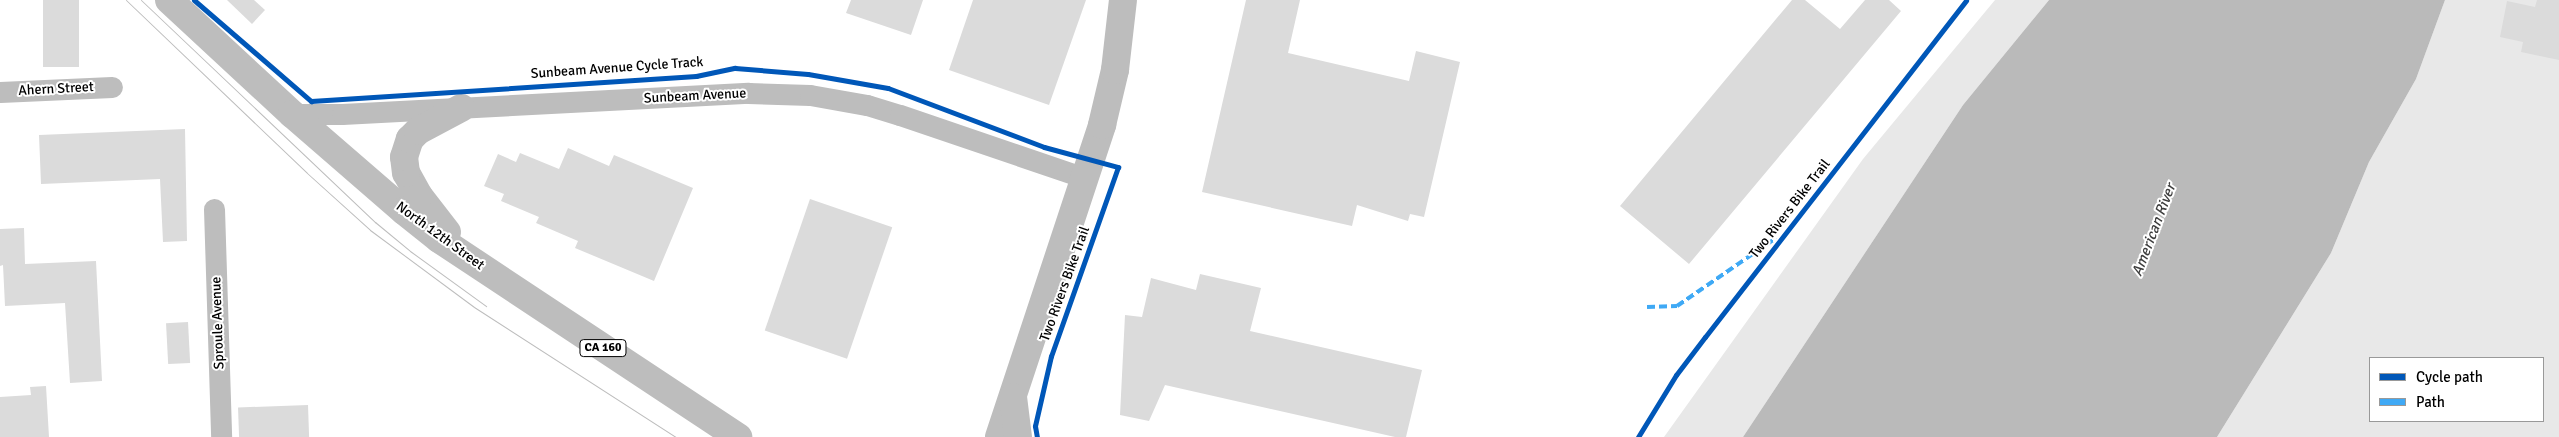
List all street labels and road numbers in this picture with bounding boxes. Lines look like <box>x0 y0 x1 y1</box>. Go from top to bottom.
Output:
street label: Sunbeam Avenue Cycle Track <box>530 54 704 82</box>
street label: Ahern Street <box>18 79 94 99</box>
street label: Sunbeam Avenue <box>643 85 747 107</box>
street label: Two Rivers Bike Trail <box>1746 156 1834 262</box>
street label: North 12th Street <box>393 198 487 274</box>
street label: Two Rivers Bike Trail <box>1036 224 1094 344</box>
street label: Sproule Avenue <box>208 276 228 370</box>
road number: CA 160 <box>579 338 627 358</box>

